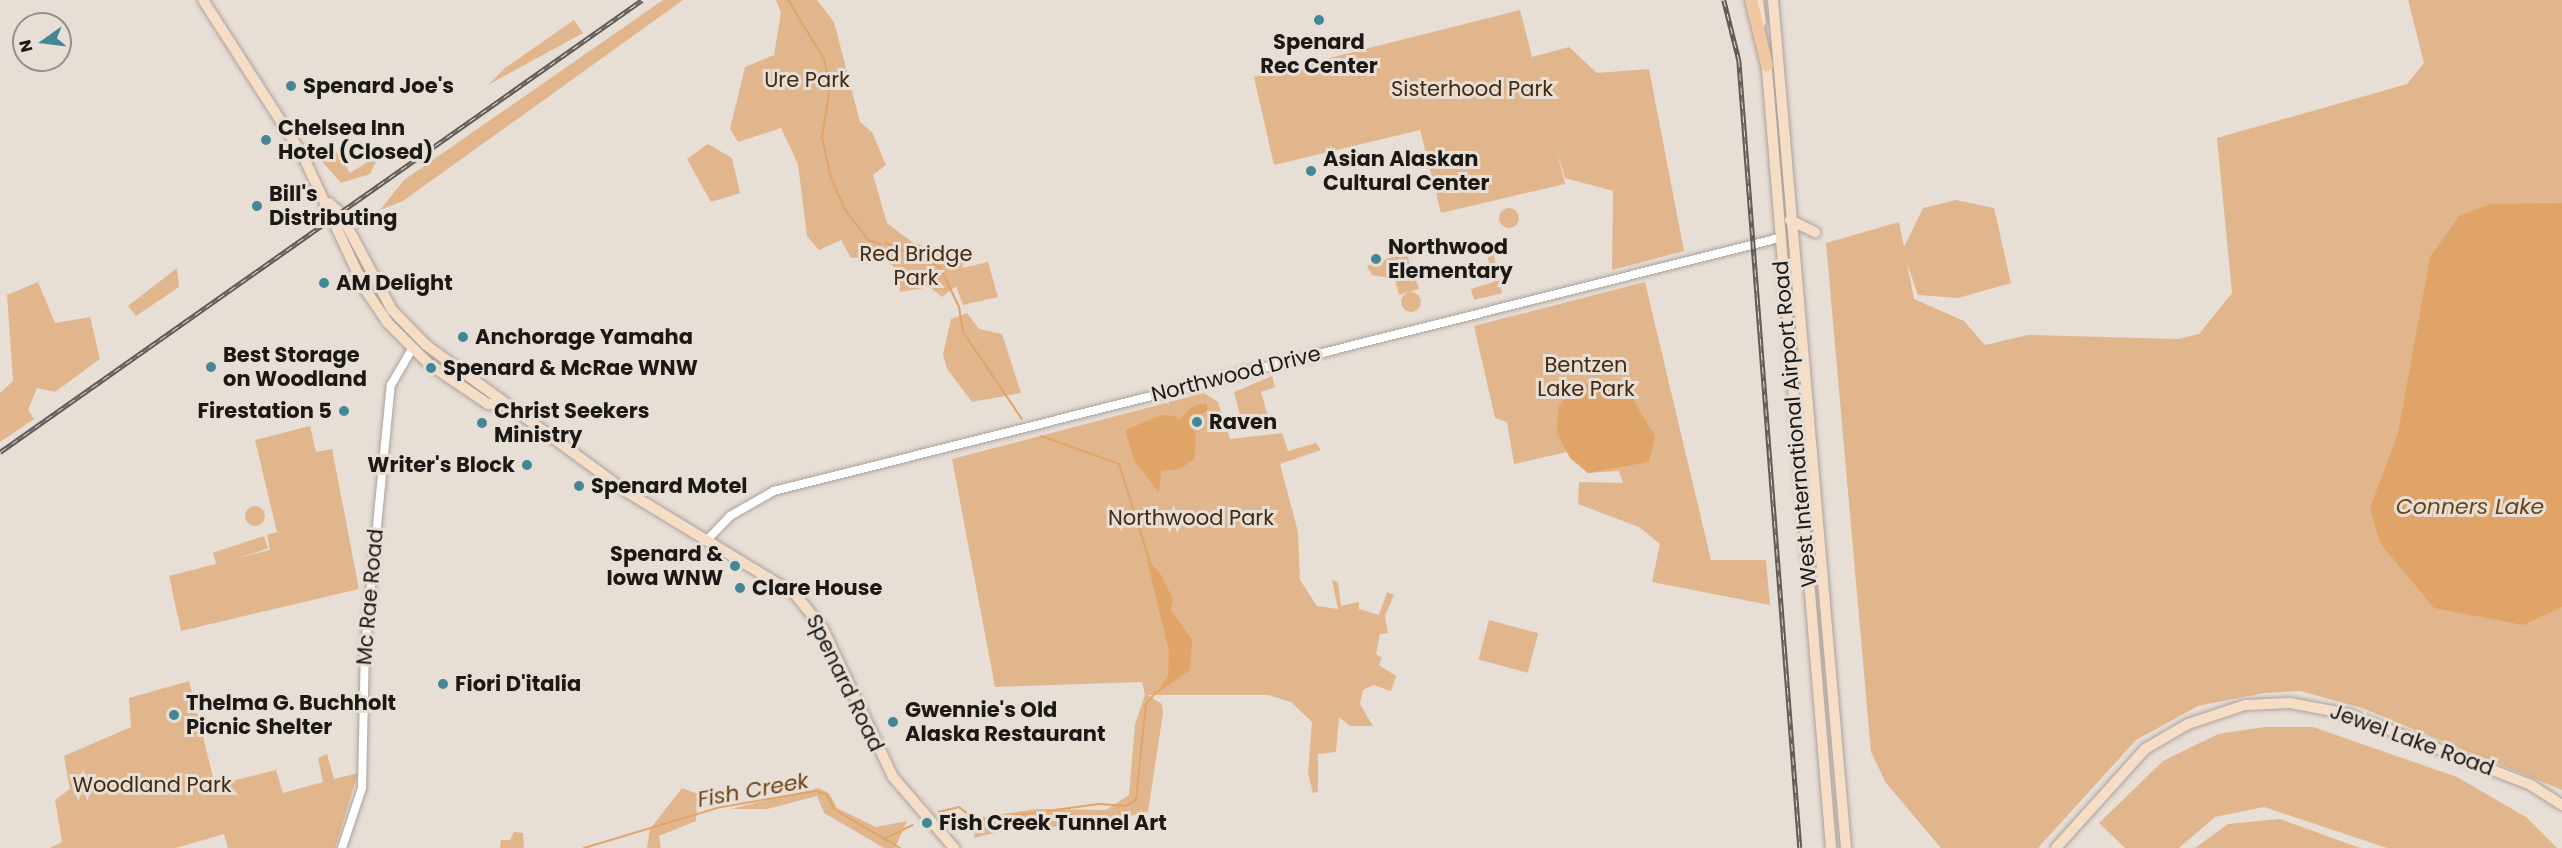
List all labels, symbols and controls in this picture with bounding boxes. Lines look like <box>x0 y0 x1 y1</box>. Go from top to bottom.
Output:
north arrow <box>12 12 72 72</box>
marker: Spenard Rec Center <box>1312 13 1326 27</box>
place label: Spenard Rec Center <box>1260 29 1378 79</box>
text: N <box>13 37 39 55</box>
park label: Ure Park <box>764 67 850 93</box>
place label: Spenard Joe's <box>303 73 454 99</box>
park label: Sisterhood Park <box>1391 76 1553 102</box>
marker: Spenard Joe's <box>284 79 298 93</box>
place label: Chelsea Inn Hotel (Closed) <box>278 115 433 165</box>
marker: Chelsea Inn Hotel (Closed) <box>259 133 273 147</box>
place label: Asian Alaskan Cultural Center <box>1323 146 1489 196</box>
marker: Asian Alaskan Cultural Center <box>1304 164 1318 178</box>
place label: Bill's Distributing <box>269 181 397 231</box>
marker: Bill's Distributing <box>250 199 264 213</box>
place label: Northwood Elementary <box>1388 234 1513 284</box>
park label: Red Bridge Park <box>860 241 972 291</box>
marker: Northwood Elementary <box>1369 252 1383 266</box>
street label: West International Airport Road <box>1768 260 1822 588</box>
place label: AM Delight <box>336 270 453 296</box>
marker: AM Delight <box>317 276 331 290</box>
place label: Anchorage Yamaha <box>475 324 693 350</box>
marker: Anchorage Yamaha <box>456 330 470 344</box>
street label: Northwood Drive <box>1149 341 1323 407</box>
place label: Best Storage on Woodland <box>223 342 367 392</box>
park label: Bentzen Lake Park <box>1537 352 1635 402</box>
place label: Spenard & McRae WNW <box>443 355 698 381</box>
marker: Best Storage on Woodland <box>204 360 218 374</box>
marker: Spenard & McRae WNW <box>424 361 438 375</box>
place label: Firestation 5 <box>198 398 332 424</box>
place label: Christ Seekers Ministry <box>494 398 649 448</box>
marker: Firestation 5 <box>337 404 351 418</box>
place label: Raven <box>1209 409 1277 435</box>
marker: Raven <box>1190 415 1204 429</box>
marker: Christ Seekers Ministry <box>475 416 489 430</box>
place label: Writer's Block <box>367 452 515 478</box>
marker: Writer's Block <box>520 458 534 472</box>
place label: Spenard Motel <box>591 473 748 499</box>
marker: Spenard Motel <box>572 479 586 493</box>
water label: Conners Lake <box>2396 494 2544 520</box>
park label: Northwood Park <box>1108 505 1274 531</box>
street label: Mc Rae Road <box>351 528 389 666</box>
place label: Spenard & Iowa WNW <box>607 541 723 591</box>
marker: Spenard & Iowa WNW <box>728 559 742 573</box>
place label: Clare House <box>752 575 882 601</box>
marker: Clare House <box>733 581 747 595</box>
street label: Spenard Road <box>801 610 889 756</box>
place label: Fiori D'italia <box>455 671 581 697</box>
marker: Fiori D'italia <box>436 677 450 691</box>
place label: Thelma G. Buchholt Picnic Shelter <box>186 690 396 740</box>
place label: Gwennie's Old Alaska Restaurant <box>905 697 1106 747</box>
street label: Jewel Lake Road <box>2327 699 2497 781</box>
marker: Thelma G. Buchholt Picnic Shelter <box>167 708 181 722</box>
marker: Gwennie's Old Alaska Restaurant <box>886 715 900 729</box>
water label: Fish Creek <box>695 767 811 813</box>
park label: Woodland Park <box>72 772 232 798</box>
place label: Fish Creek Tunnel Art <box>939 810 1167 836</box>
marker: Fish Creek Tunnel Art <box>920 816 934 830</box>

